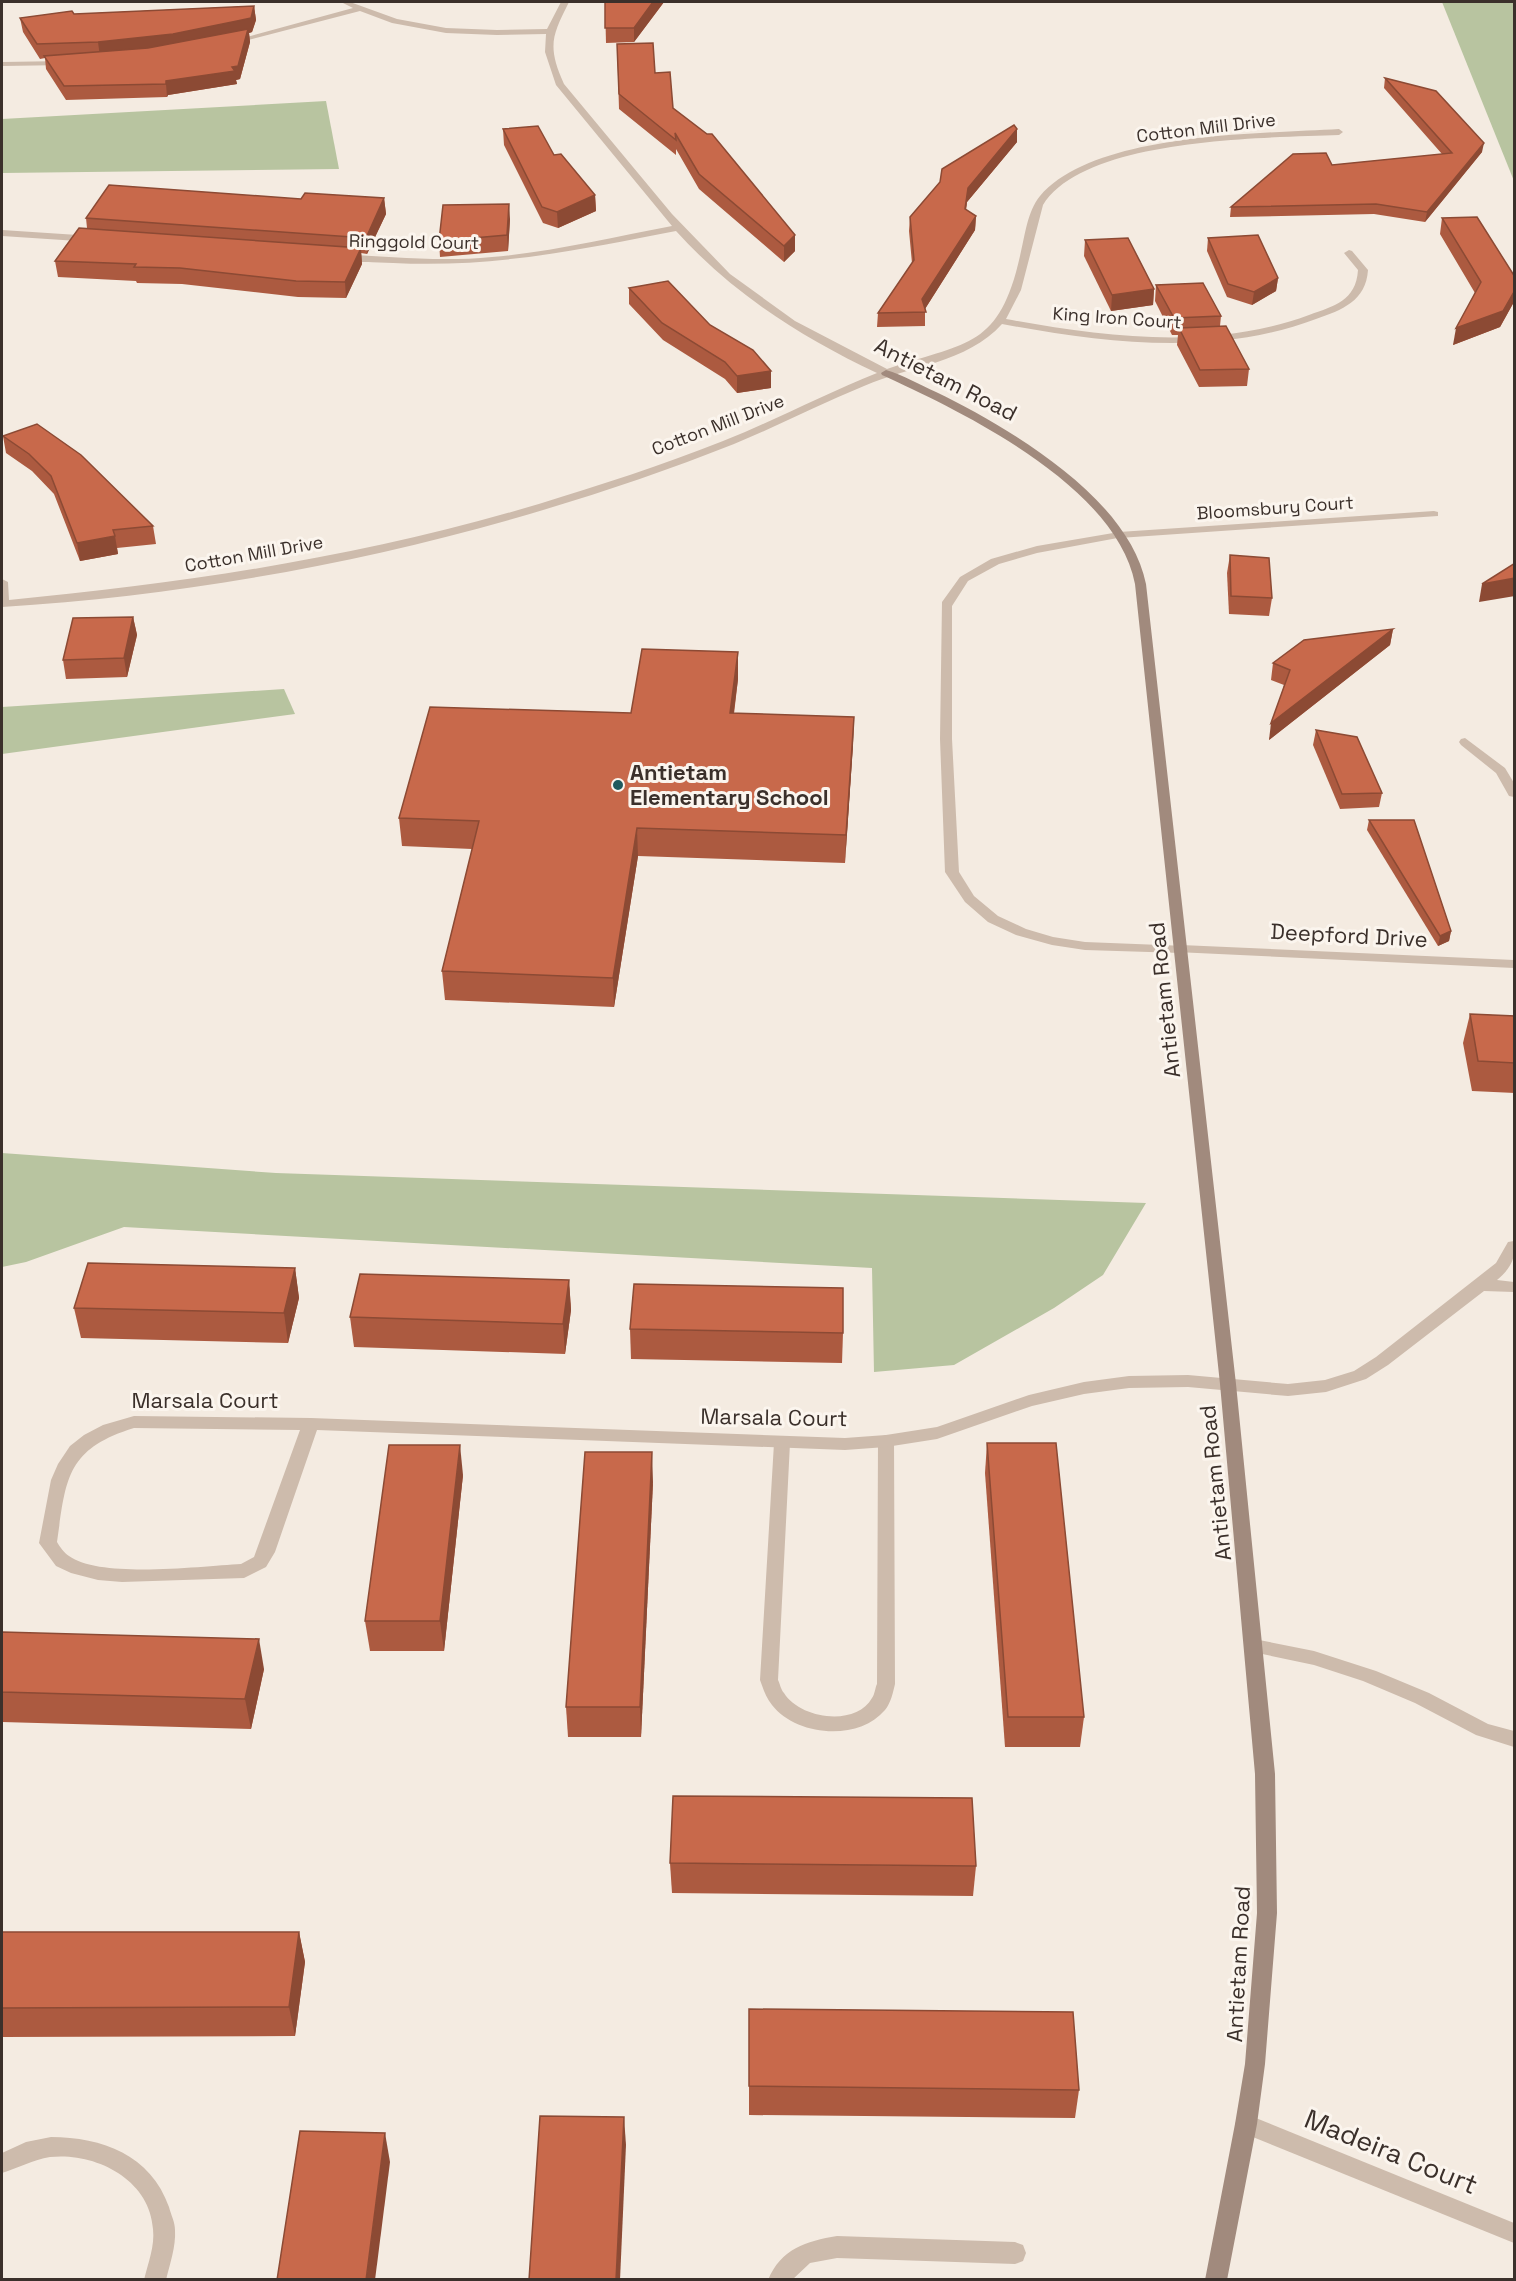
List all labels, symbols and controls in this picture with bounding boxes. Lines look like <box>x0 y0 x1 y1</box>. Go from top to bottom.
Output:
street label: Cotton Mill Drive <box>1135 108 1277 147</box>
street label: Ringgold Court <box>349 229 479 254</box>
street label: King Iron Court <box>1052 302 1182 333</box>
street label: Antietam Road <box>870 331 1022 427</box>
street label: Cotton Mill Drive <box>648 389 787 460</box>
street label: Bloomsbury Court <box>1196 491 1354 524</box>
street label: Cotton Mill Drive <box>183 530 325 577</box>
place label: Antietam Elementary School <box>630 758 829 811</box>
marker: Antietam Elementary School <box>611 778 625 792</box>
street label: Deepford Drive <box>1270 917 1428 953</box>
street label: Antietam Road <box>1142 921 1186 1079</box>
street label: Marsala Court <box>131 1386 279 1414</box>
street label: Marsala Court <box>700 1402 848 1432</box>
street label: Antietam Road <box>1193 1404 1237 1562</box>
street label: Antietam Road <box>1220 1885 1256 2043</box>
street label: Madeira Court <box>1299 2101 1483 2202</box>

